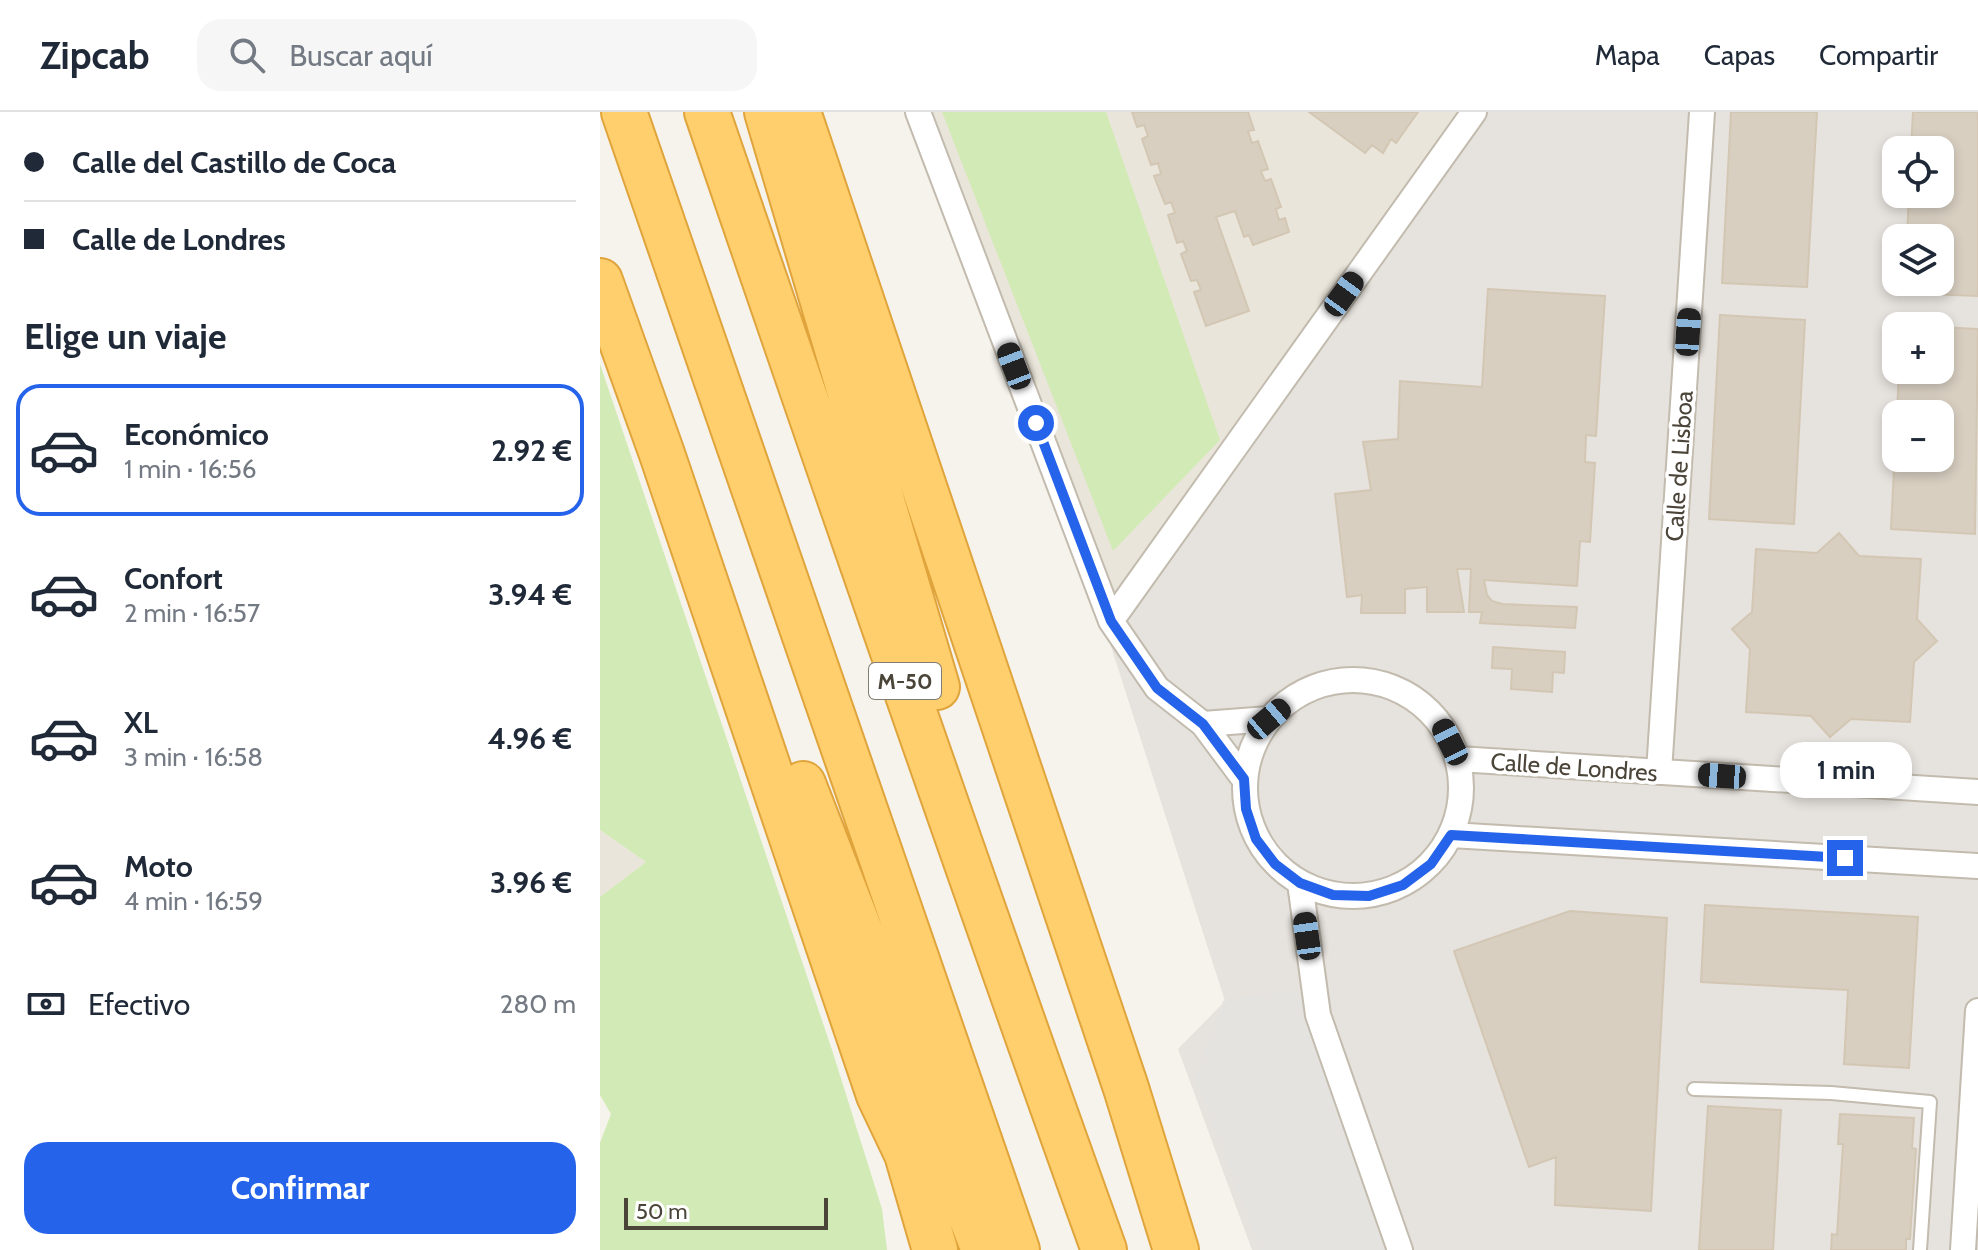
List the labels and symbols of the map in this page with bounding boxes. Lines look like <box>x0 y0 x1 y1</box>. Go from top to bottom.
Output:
car <box>1320 268 1368 320</box>
car <box>1674 307 1702 357</box>
car <box>994 339 1034 393</box>
street label: Calle de Lisboa <box>1659 389 1699 542</box>
route start <box>1018 405 1054 441</box>
road number: M-50 <box>869 663 941 699</box>
car <box>1243 694 1295 744</box>
car <box>1429 715 1471 769</box>
callout: 1 min <box>1779 742 1911 798</box>
street label: Calle de Londres <box>1489 747 1659 787</box>
car <box>1697 762 1747 790</box>
route end <box>1827 840 1863 876</box>
car <box>1292 911 1322 961</box>
scale bar <box>624 1194 828 1230</box>

